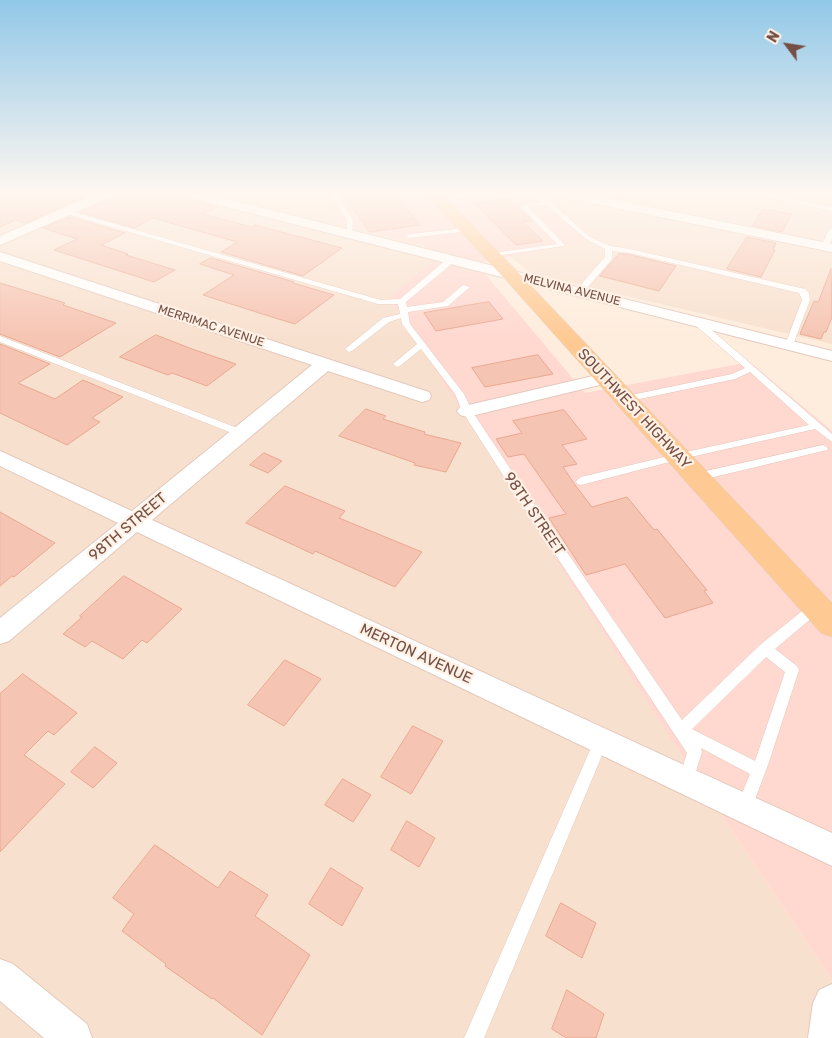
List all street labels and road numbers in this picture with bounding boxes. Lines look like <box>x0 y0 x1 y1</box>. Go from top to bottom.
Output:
street label: MELVINA AVENUE <box>522 271 622 309</box>
street label: MERRIMAC AVENUE <box>156 302 266 350</box>
street label: SOUTHWEST HIGHWAY <box>574 345 694 473</box>
street label: 98TH STREET <box>500 469 568 559</box>
street label: 98TH STREET <box>85 489 171 565</box>
street label: MERTON AVENUE <box>357 620 475 688</box>

